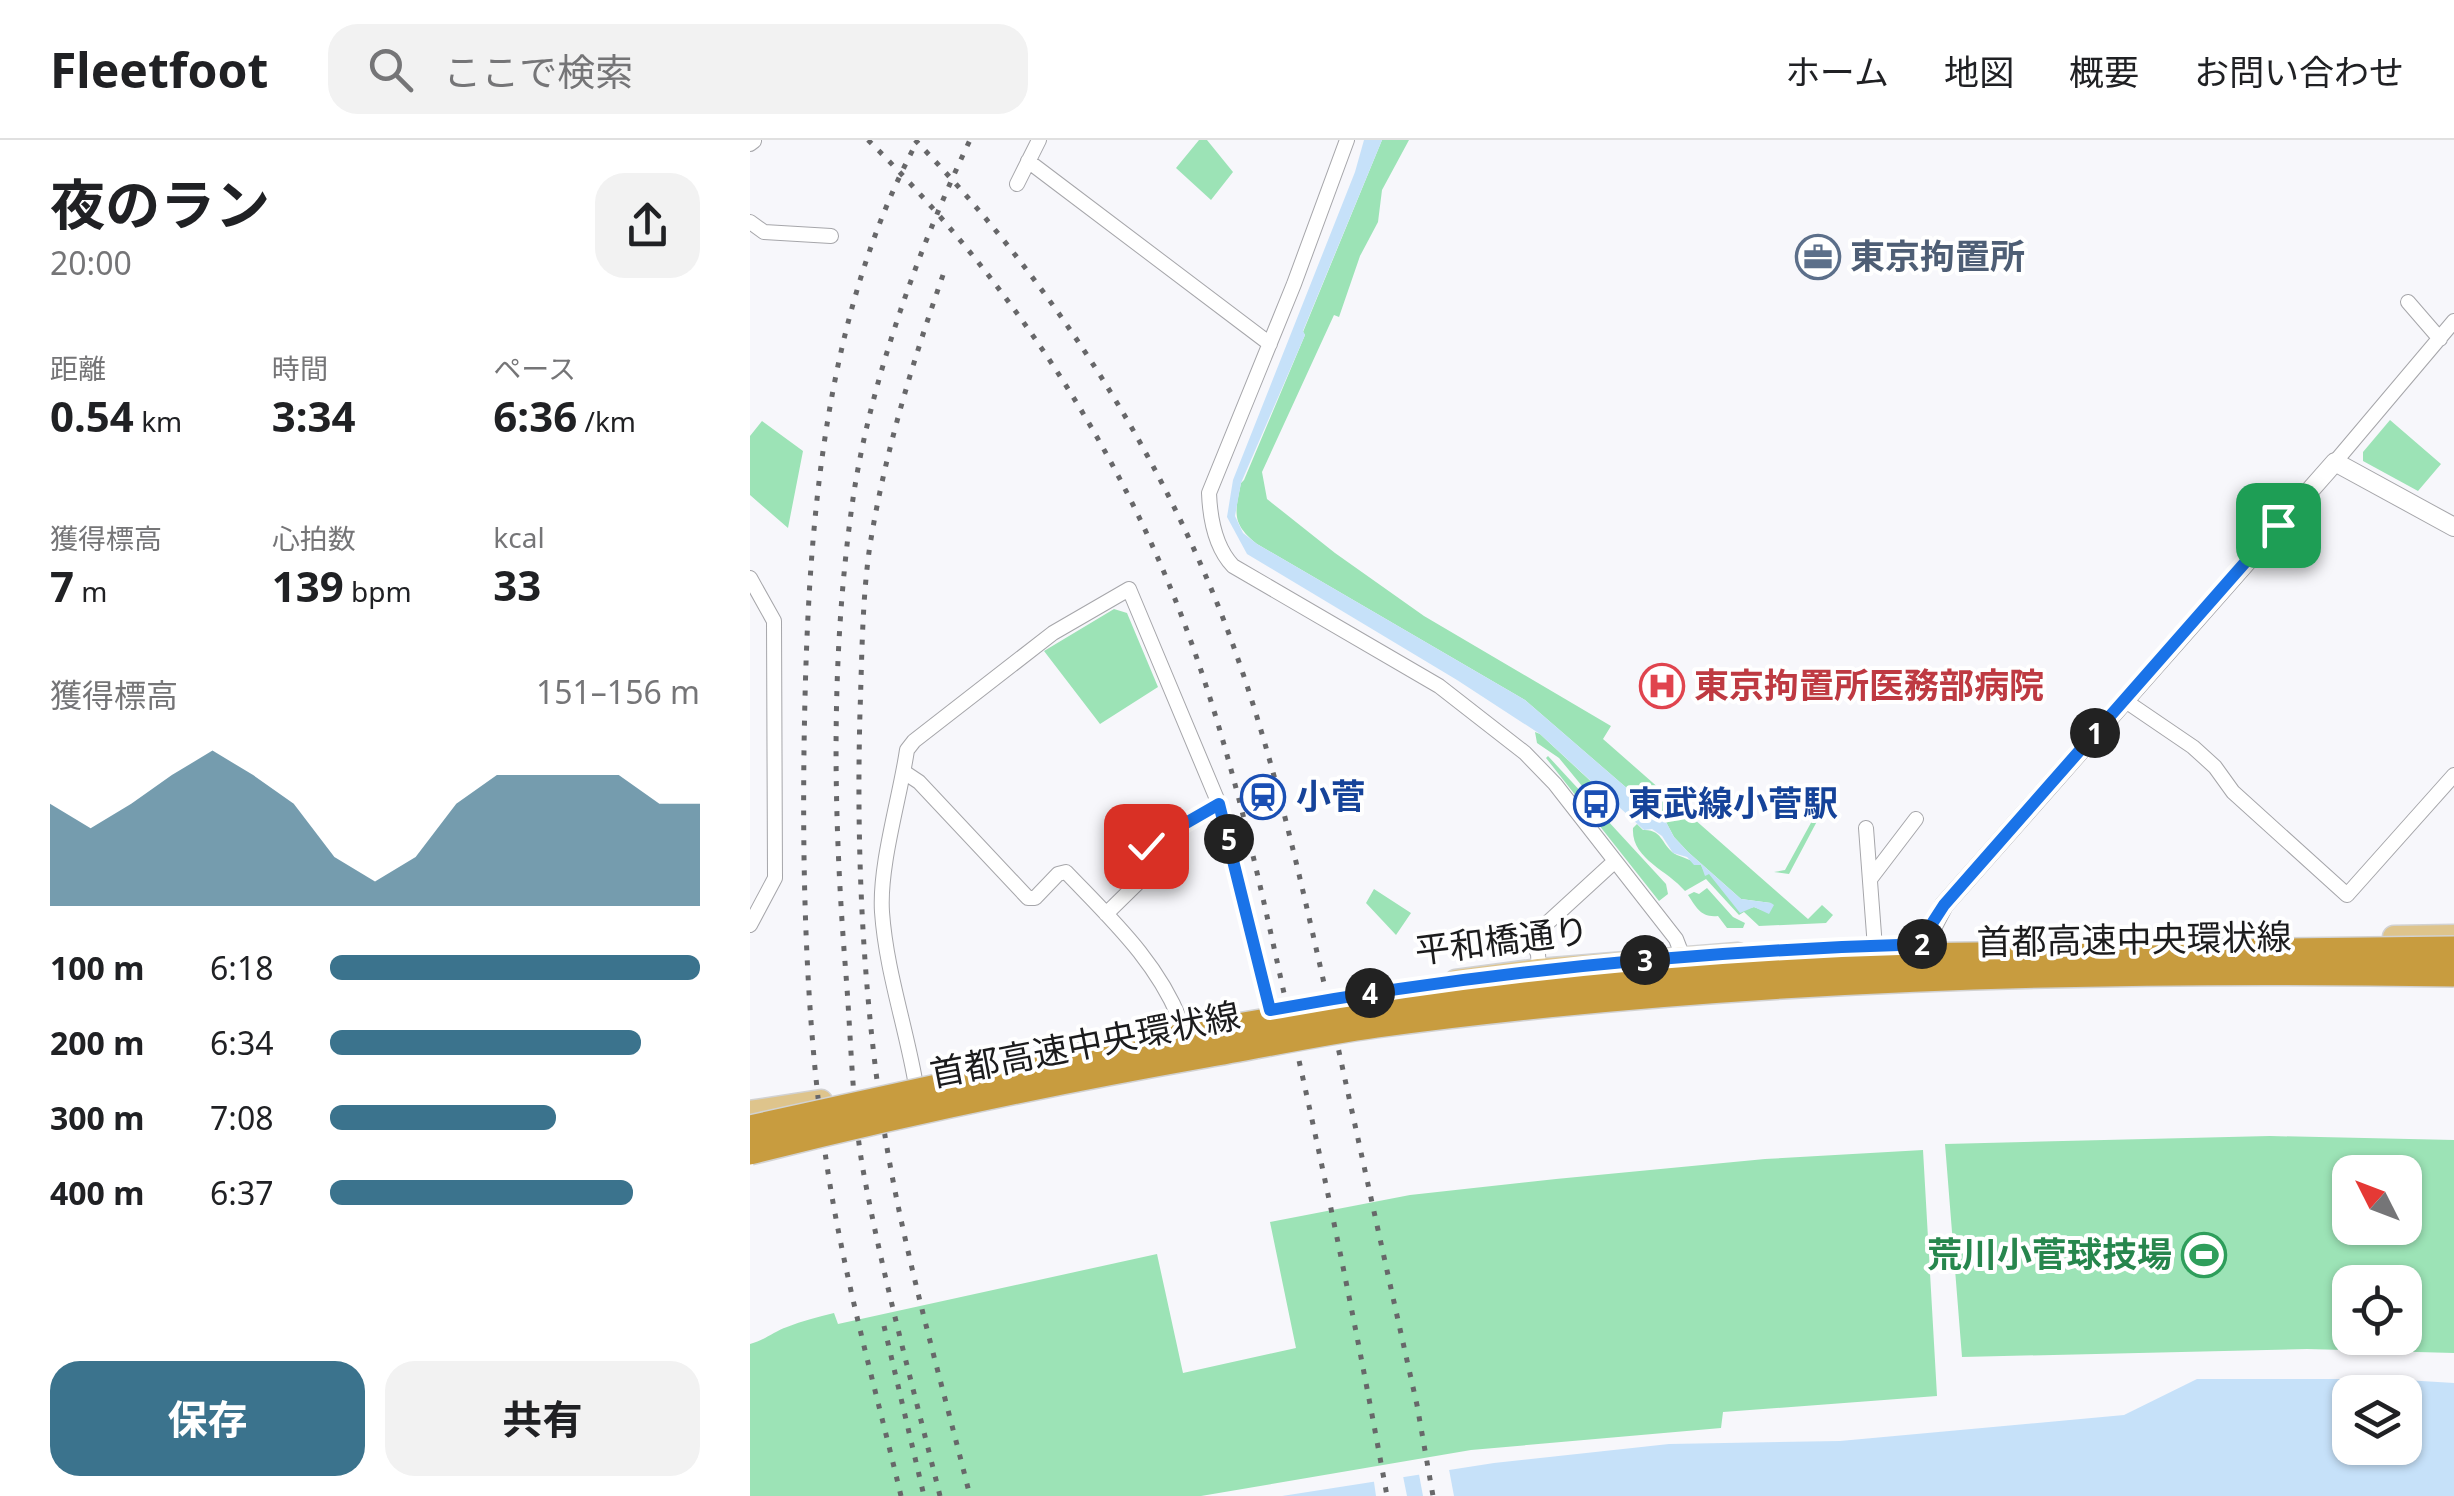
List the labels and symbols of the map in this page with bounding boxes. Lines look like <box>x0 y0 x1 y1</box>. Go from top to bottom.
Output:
place label: 東京拘置所 <box>1850 232 2025 279</box>
office icon: 東京拘置所 <box>1795 234 1841 280</box>
pin <box>2236 483 2321 568</box>
place label: 東京拘置所医務部病院 <box>1694 661 2044 708</box>
hospital icon: 東京拘置所医務部病院 <box>1639 663 1685 709</box>
pin: 1 <box>2070 708 2120 758</box>
place label: 小菅 <box>1296 772 1366 819</box>
station icon: 小菅 <box>1240 774 1286 820</box>
place label: 東武線小菅駅 <box>1628 779 1838 826</box>
bus stop icon: 東武線小菅駅 <box>1573 781 1619 827</box>
pin <box>1104 804 1189 889</box>
pin: 5 <box>1204 814 1254 864</box>
street label: 平和橋通り <box>1412 906 1592 974</box>
street label: 首都高速中央環状線 <box>1976 912 2292 965</box>
pin: 2 <box>1897 919 1947 969</box>
pin: 3 <box>1620 935 1670 985</box>
pin: 4 <box>1345 968 1395 1018</box>
street label: 首都高速中央環状線 <box>926 990 1244 1097</box>
north arrow <box>2332 1155 2422 1245</box>
place label: 荒川小菅球技場 <box>1927 1230 2172 1277</box>
sports icon: 荒川小菅球技場 <box>2181 1232 2227 1278</box>

